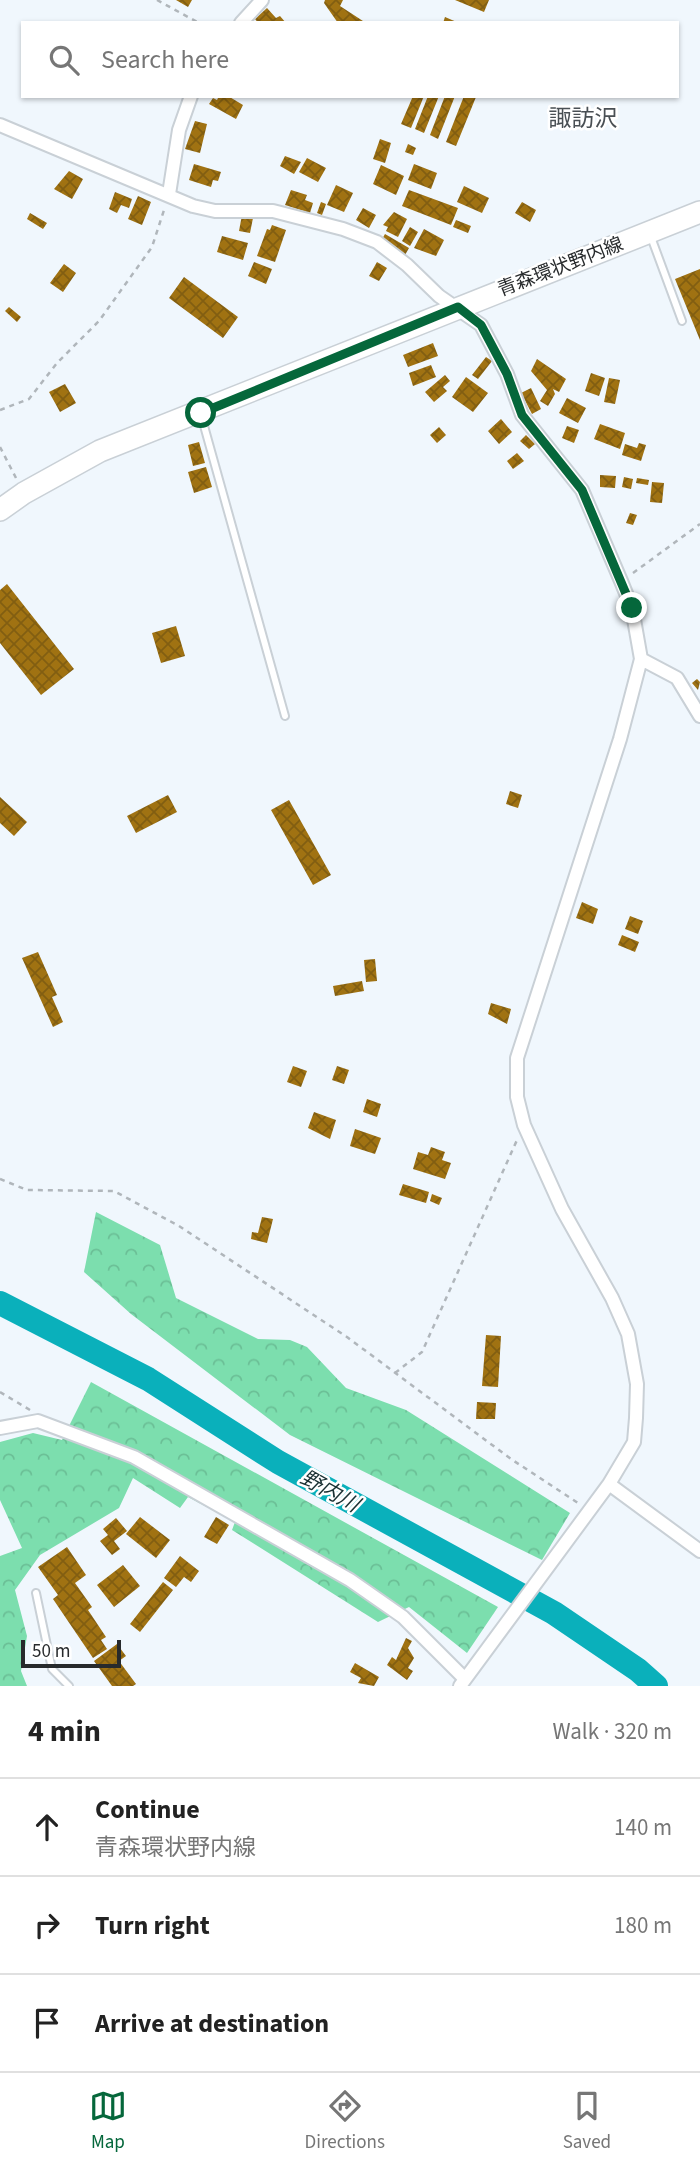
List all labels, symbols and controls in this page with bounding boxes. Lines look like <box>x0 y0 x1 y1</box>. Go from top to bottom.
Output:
search box <box>21 21 679 98</box>
icon: search <box>45 41 83 79</box>
text: Search here <box>101 41 229 78</box>
district label: 諏訪沢 <box>549 102 618 135</box>
street label: 青森環状野内線 <box>494 231 627 304</box>
route start <box>185 397 216 428</box>
route end <box>616 592 647 623</box>
water label: 野内川 <box>295 1463 367 1520</box>
scale bar <box>21 1637 121 1669</box>
text: 50 m <box>32 1638 70 1665</box>
text: 4 min <box>28 1710 101 1753</box>
text: Walk · 320 m <box>553 1715 672 1748</box>
text: Continue <box>95 1791 200 1828</box>
icon: ahead <box>28 1808 66 1846</box>
text: 140 m <box>614 1811 672 1844</box>
text: 青森環状野内線 <box>95 1831 256 1864</box>
icon: right <box>28 1906 66 1944</box>
text: Turn right <box>95 1907 210 1944</box>
text: 180 m <box>614 1909 672 1942</box>
icon: arrive <box>28 2004 66 2042</box>
text: Arrive at destination <box>95 2005 329 2042</box>
tab: Map <box>89 2087 127 2156</box>
tab: Directions <box>305 2087 385 2156</box>
tab: Saved <box>563 2087 611 2156</box>

